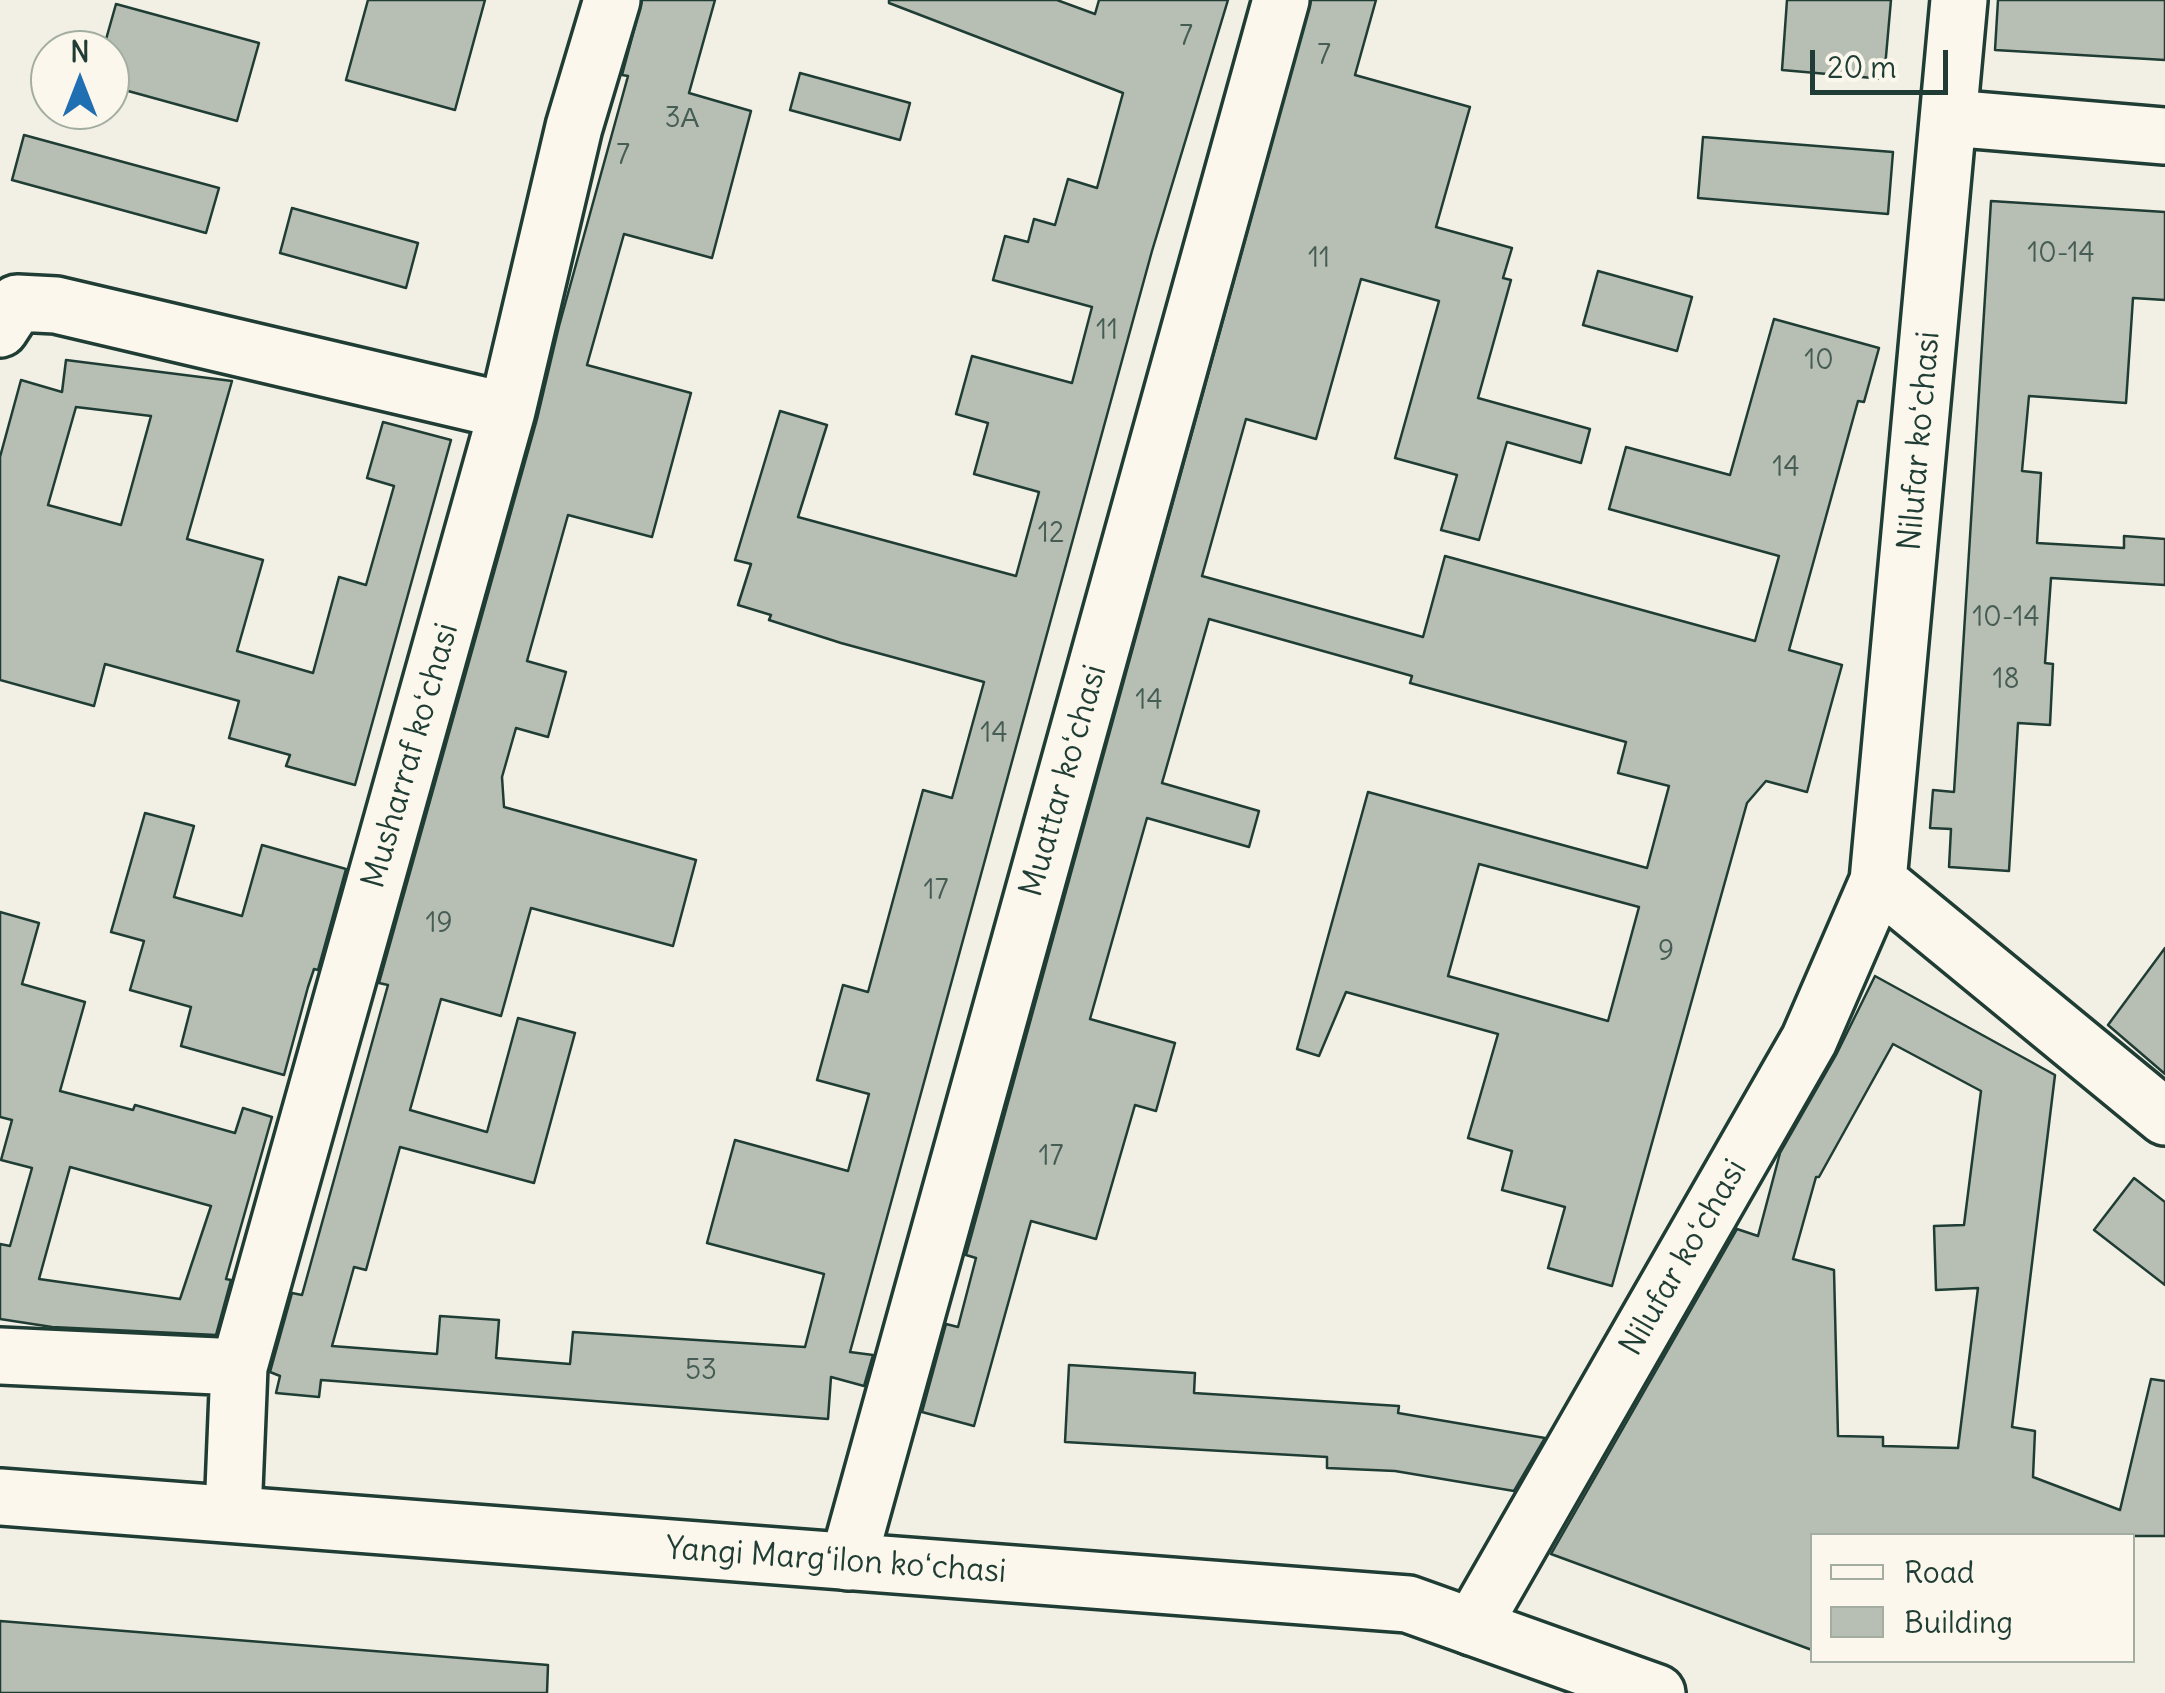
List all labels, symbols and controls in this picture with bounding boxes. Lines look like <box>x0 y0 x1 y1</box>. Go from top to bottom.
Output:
house number: 7 <box>1179 20 1193 54</box>
north arrow <box>30 30 130 130</box>
scale bar <box>1815 30 1952 92</box>
text: N <box>70 34 90 70</box>
house number: 7 <box>1317 39 1331 73</box>
text: 20 m <box>1827 48 1897 86</box>
house number: 3А <box>665 102 699 136</box>
house number: 7 <box>616 139 630 173</box>
house number: 10-14 <box>2027 237 2095 271</box>
house number: 11 <box>1308 242 1330 276</box>
house number: 11 <box>1096 314 1118 348</box>
street label: Nilufar koʻchasi <box>1891 330 1949 552</box>
house number: 10 <box>1804 344 1834 378</box>
house number: 14 <box>1772 451 1800 485</box>
house number: 12 <box>1038 517 1064 551</box>
house number: 10-14 <box>1972 601 2040 635</box>
street label: Musharraf koʻchasi <box>355 619 467 893</box>
street label: Muattar koʻchasi <box>1013 661 1115 901</box>
house number: 18 <box>1992 663 2020 697</box>
house number: 14 <box>1135 684 1163 718</box>
house number: 14 <box>980 717 1008 751</box>
house number: 17 <box>924 874 948 908</box>
house number: 19 <box>425 907 453 941</box>
house number: 9 <box>1658 935 1674 969</box>
house number: 17 <box>1039 1140 1063 1174</box>
street label: Nilufar koʻchasi <box>1612 1153 1756 1363</box>
house number: 53 <box>685 1354 717 1388</box>
street label: Yangi Margʻilon koʻchasi <box>665 1530 1007 1592</box>
legend <box>1810 1533 2135 1663</box>
text: Road <box>1904 1553 1974 1591</box>
text: Building <box>1904 1603 2013 1641</box>

